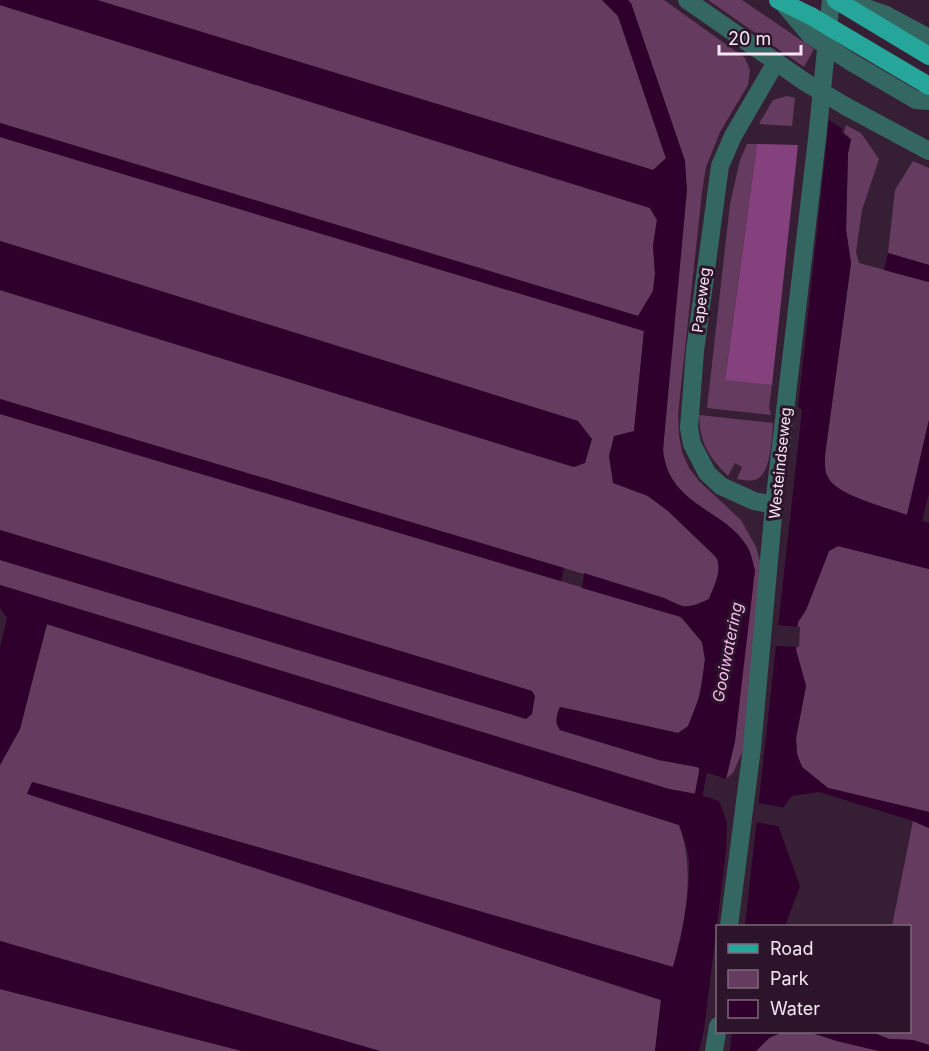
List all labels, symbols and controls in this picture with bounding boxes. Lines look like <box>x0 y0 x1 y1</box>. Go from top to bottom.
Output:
scale bar <box>719 18 802 56</box>
text: 20 m <box>728 28 771 49</box>
street label: Papeweg <box>688 266 714 334</box>
street label: Westeindseweg <box>765 406 795 520</box>
water label: Gooiwatering <box>708 600 747 704</box>
legend <box>716 925 911 1033</box>
text: Road <box>770 938 813 959</box>
text: Park <box>770 968 809 989</box>
text: Water <box>770 998 820 1019</box>

